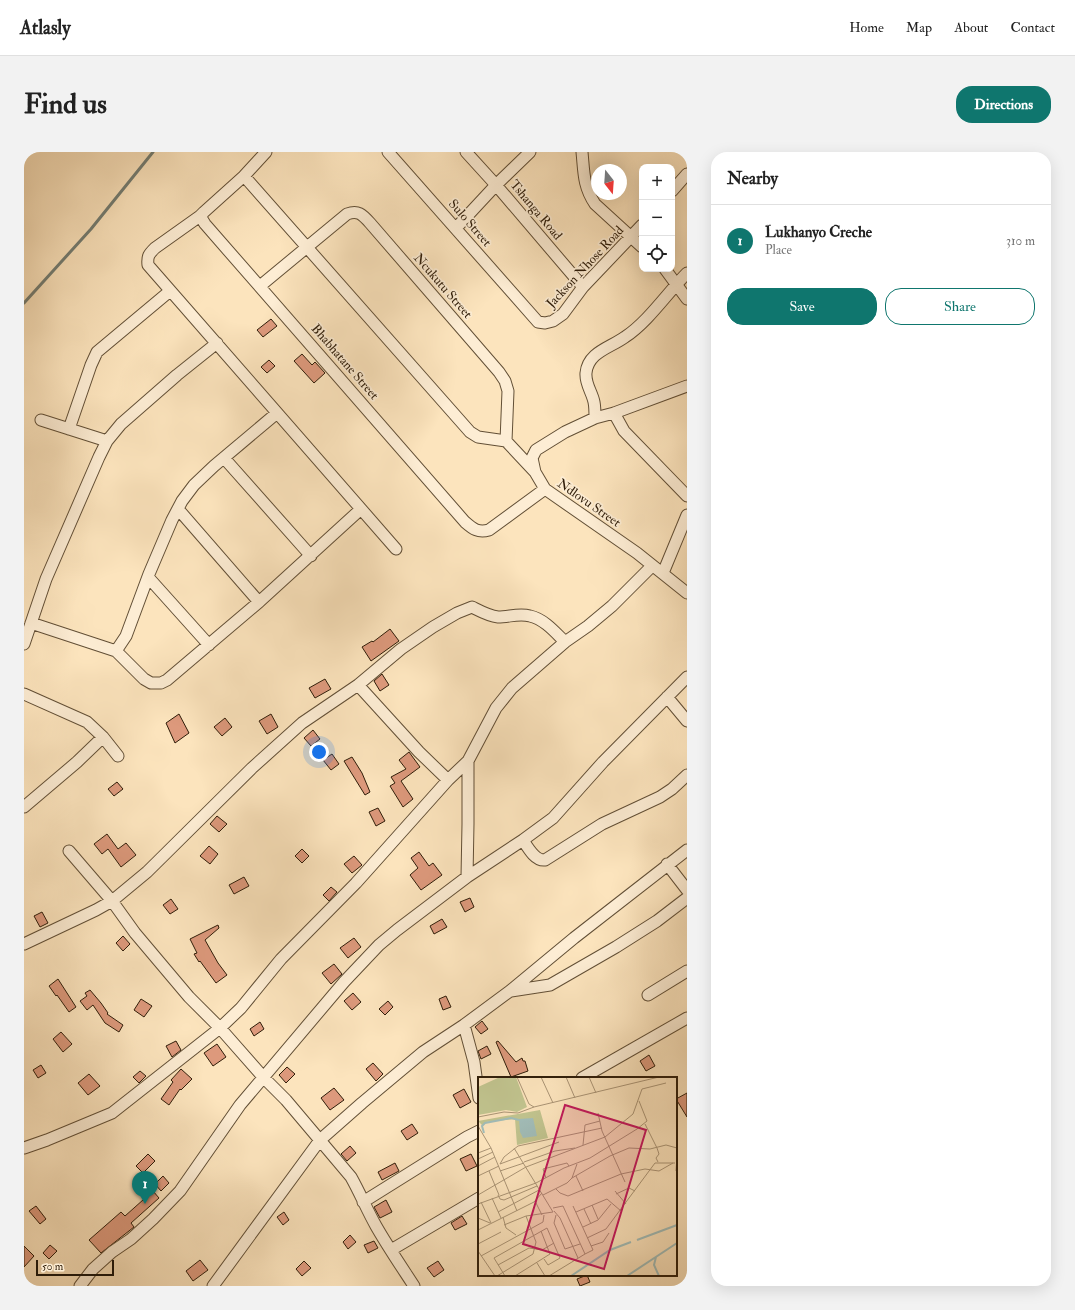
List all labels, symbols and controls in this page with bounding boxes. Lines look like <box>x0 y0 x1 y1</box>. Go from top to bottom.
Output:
text: Atlasly <box>20 16 71 40</box>
text: Home <box>849 19 884 36</box>
text: Map <box>906 19 932 36</box>
text: About <box>954 19 988 36</box>
text: Contact <box>1010 19 1055 36</box>
button: Directions <box>956 86 1051 123</box>
text: Find us <box>24 87 107 122</box>
north arrow <box>591 164 627 200</box>
map controls <box>639 164 675 272</box>
button: + <box>639 164 675 200</box>
text: Nearby <box>727 168 778 189</box>
street label: Tshanga Road <box>506 177 566 244</box>
street label: Sulo Street <box>445 196 495 250</box>
button: − <box>639 200 675 236</box>
street label: Jackson Nhose Road <box>542 222 628 312</box>
text: Lukhanyo Creche <box>765 223 872 242</box>
text: 1 <box>738 233 742 249</box>
text: 310 m <box>1006 233 1035 249</box>
button: locate <box>639 236 675 272</box>
text: Place <box>765 242 792 258</box>
street label: Ncukutu Street <box>410 250 476 322</box>
button: Save <box>727 288 877 325</box>
button: Share <box>885 288 1035 325</box>
street label: Bhabhatane Street <box>308 321 382 403</box>
street label: Ndlovu Street <box>554 475 624 531</box>
your location <box>309 742 329 762</box>
inset map <box>478 1077 677 1276</box>
pin: 1 <box>132 1171 158 1204</box>
scale bar <box>36 1258 114 1277</box>
text: 50 m <box>42 1260 63 1273</box>

